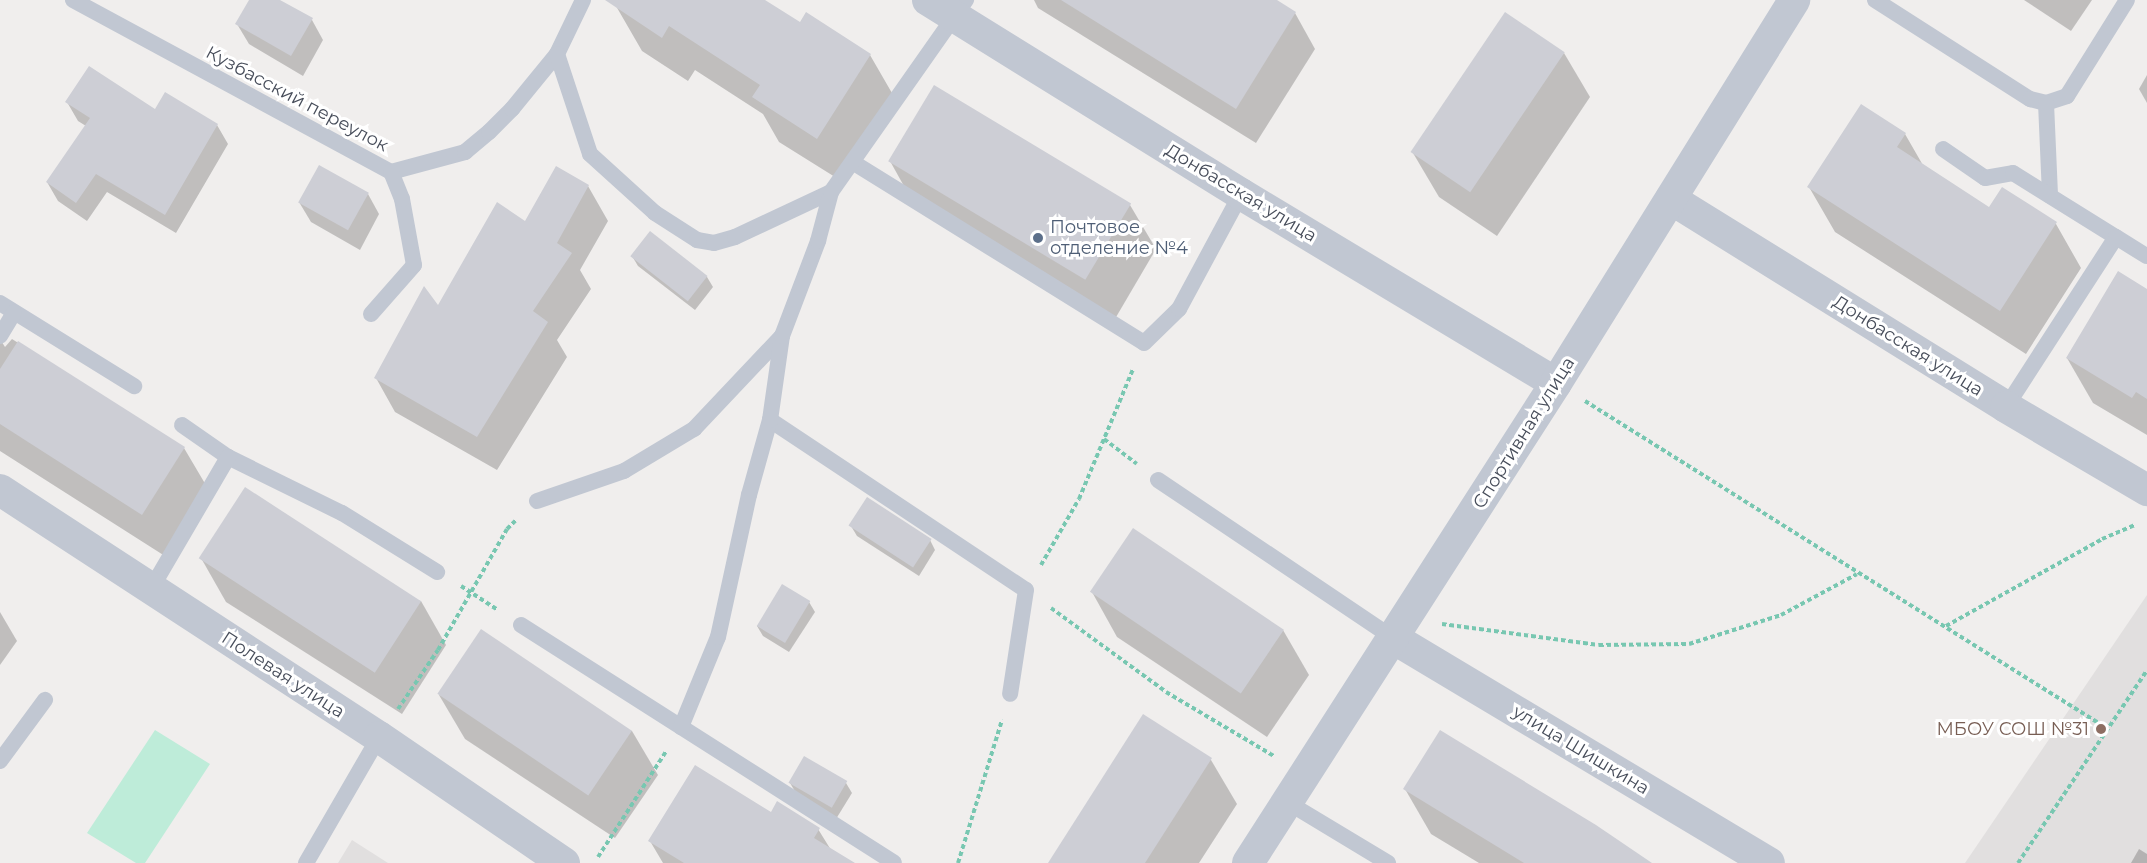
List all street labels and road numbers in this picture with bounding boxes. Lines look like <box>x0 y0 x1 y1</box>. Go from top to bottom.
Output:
street label: Кузбасский переулок <box>202 42 392 156</box>
street label: Донбасская улица <box>1161 139 1321 247</box>
street label: Донбасская улица <box>1829 291 1987 401</box>
street label: Спортивная улица <box>1469 353 1579 513</box>
street label: Полевая улица <box>218 627 348 723</box>
street label: улица Шишкина <box>1509 701 1653 799</box>

